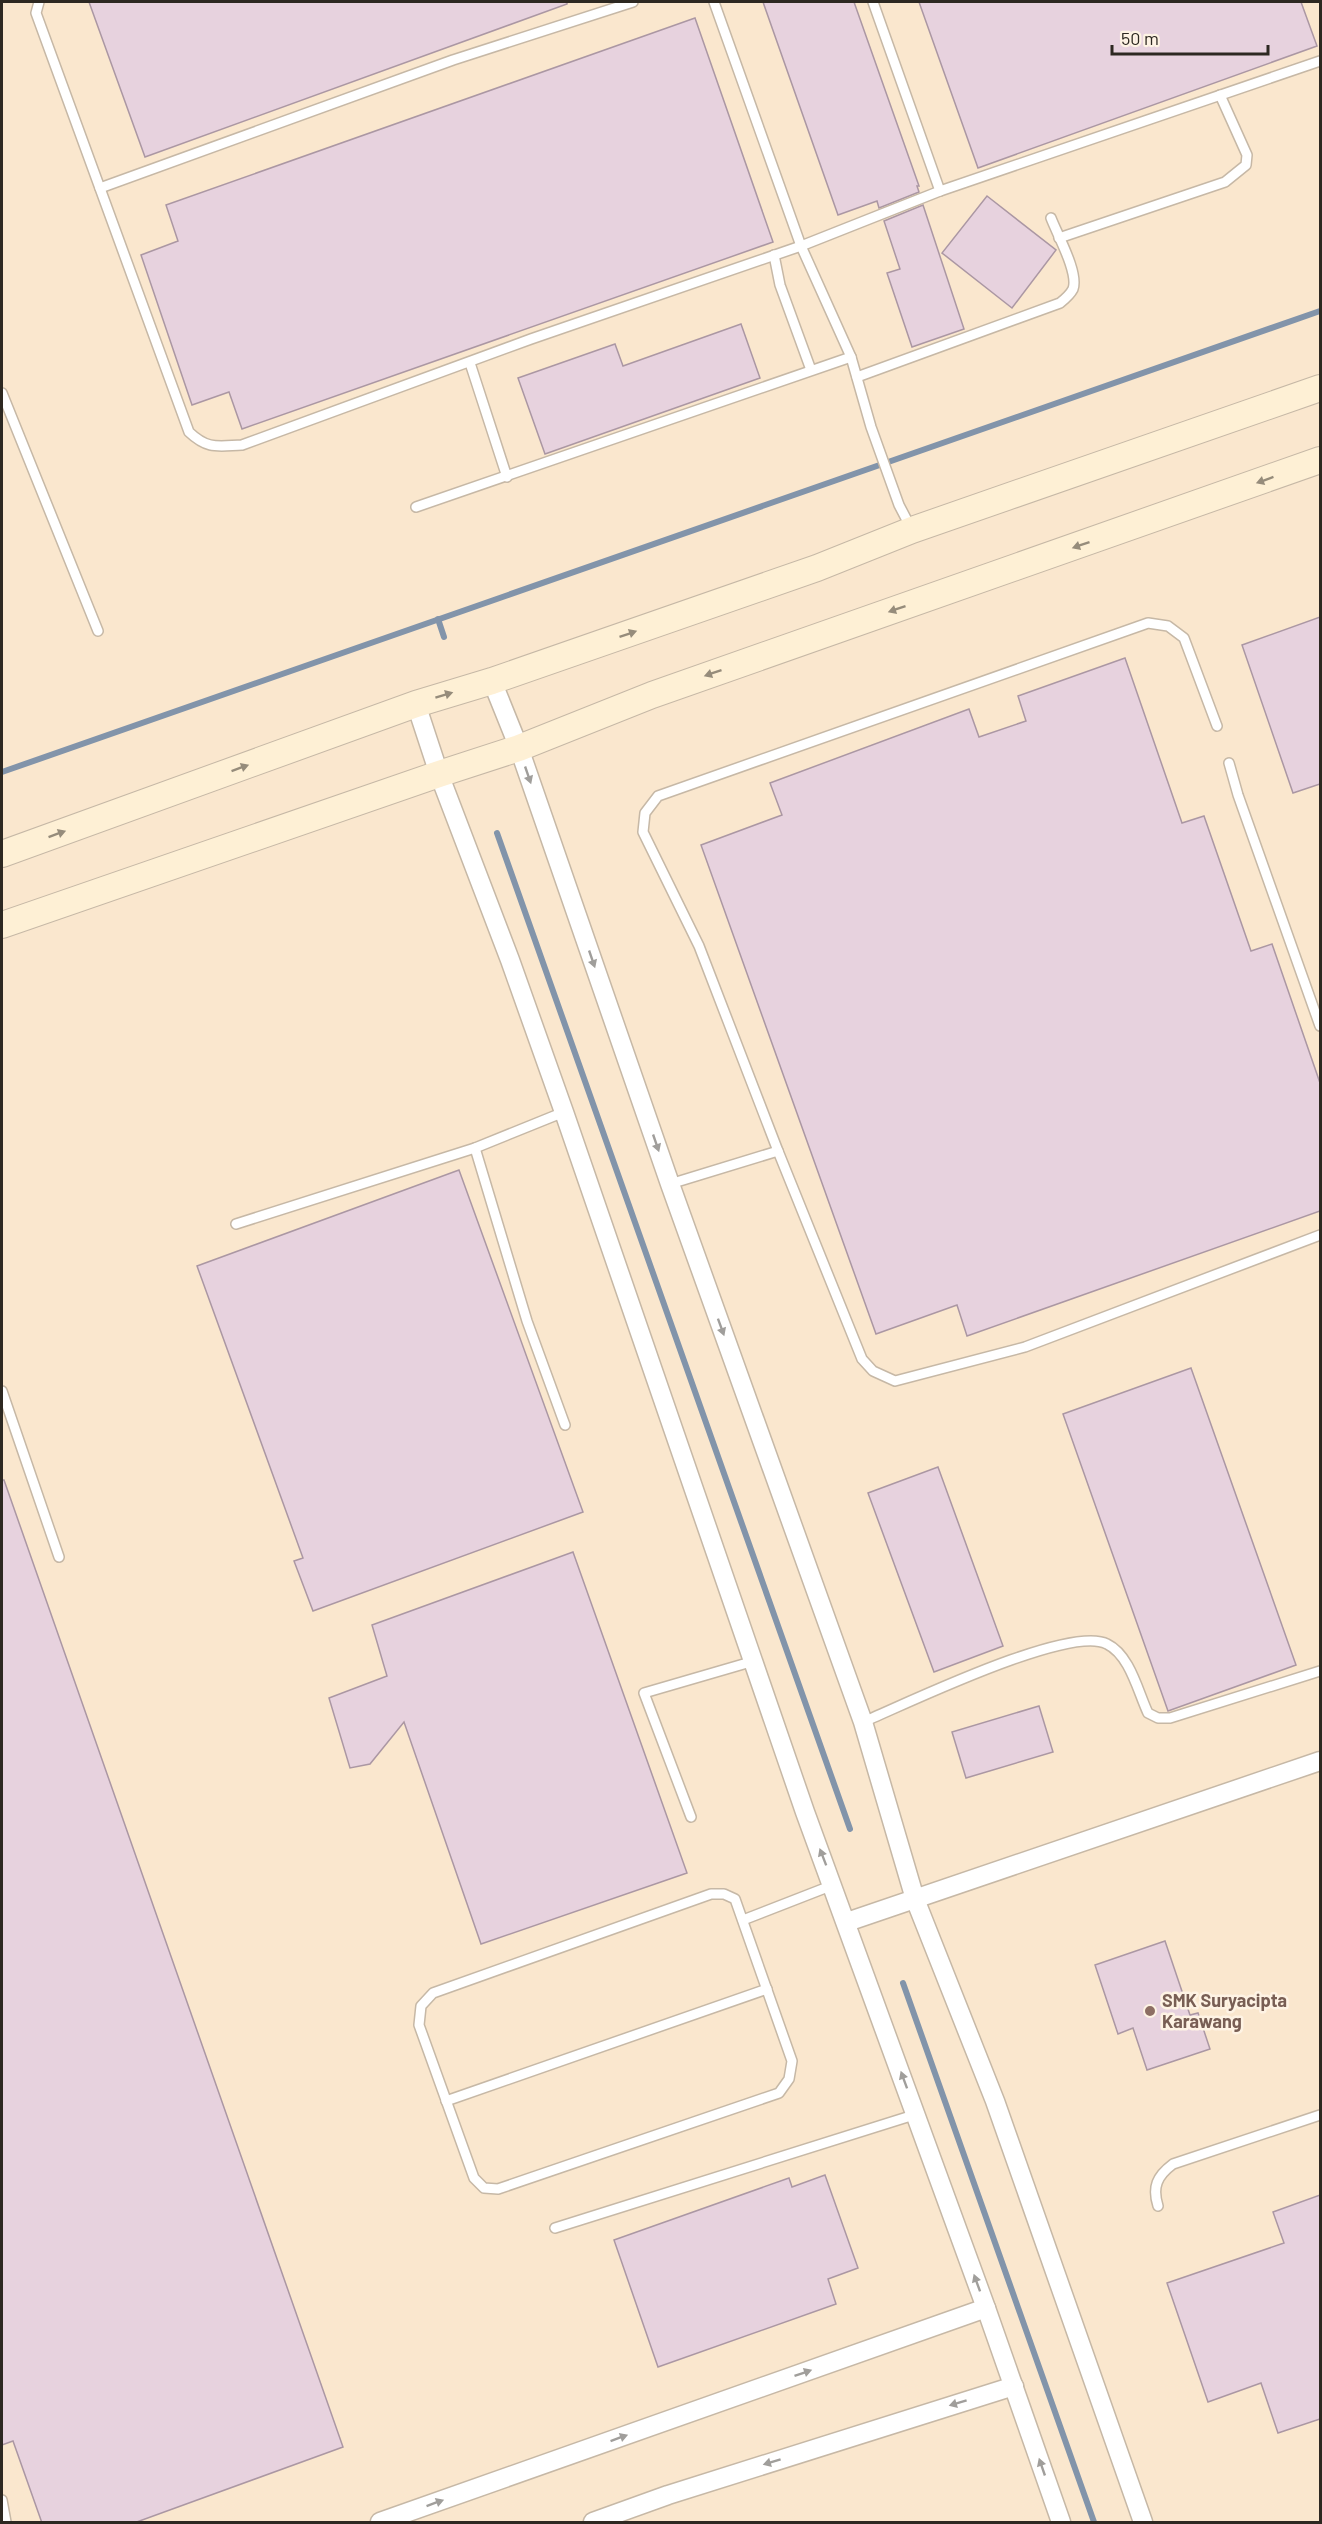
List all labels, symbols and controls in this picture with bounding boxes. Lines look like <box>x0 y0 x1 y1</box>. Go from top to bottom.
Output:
scale bar <box>1112 18 1268 56</box>
text: 50 m <box>1121 27 1159 49</box>
one-way arrow <box>1256 475 1274 485</box>
one-way arrow <box>1072 540 1090 550</box>
one-way arrow <box>888 604 906 614</box>
one-way arrow <box>619 628 637 638</box>
one-way arrow <box>704 669 722 679</box>
one-way arrow <box>435 690 453 700</box>
one-way arrow <box>231 762 249 772</box>
one-way arrow <box>524 766 534 784</box>
one-way arrow <box>48 828 66 838</box>
one-way arrow <box>588 950 597 968</box>
one-way arrow <box>651 1134 661 1152</box>
one-way arrow <box>717 1318 727 1336</box>
one-way arrow <box>818 1848 828 1866</box>
place label: SMK Suryacipta Karawang <box>1162 1989 1287 2032</box>
marker: SMK Suryacipta Karawang <box>1143 2004 1157 2018</box>
one-way arrow <box>899 2071 909 2089</box>
one-way arrow <box>972 2274 982 2292</box>
one-way arrow <box>794 2367 812 2377</box>
one-way arrow <box>949 2399 967 2408</box>
one-way arrow <box>610 2432 628 2442</box>
one-way arrow <box>763 2458 781 2467</box>
one-way arrow <box>1037 2458 1046 2476</box>
one-way arrow <box>426 2497 444 2507</box>

